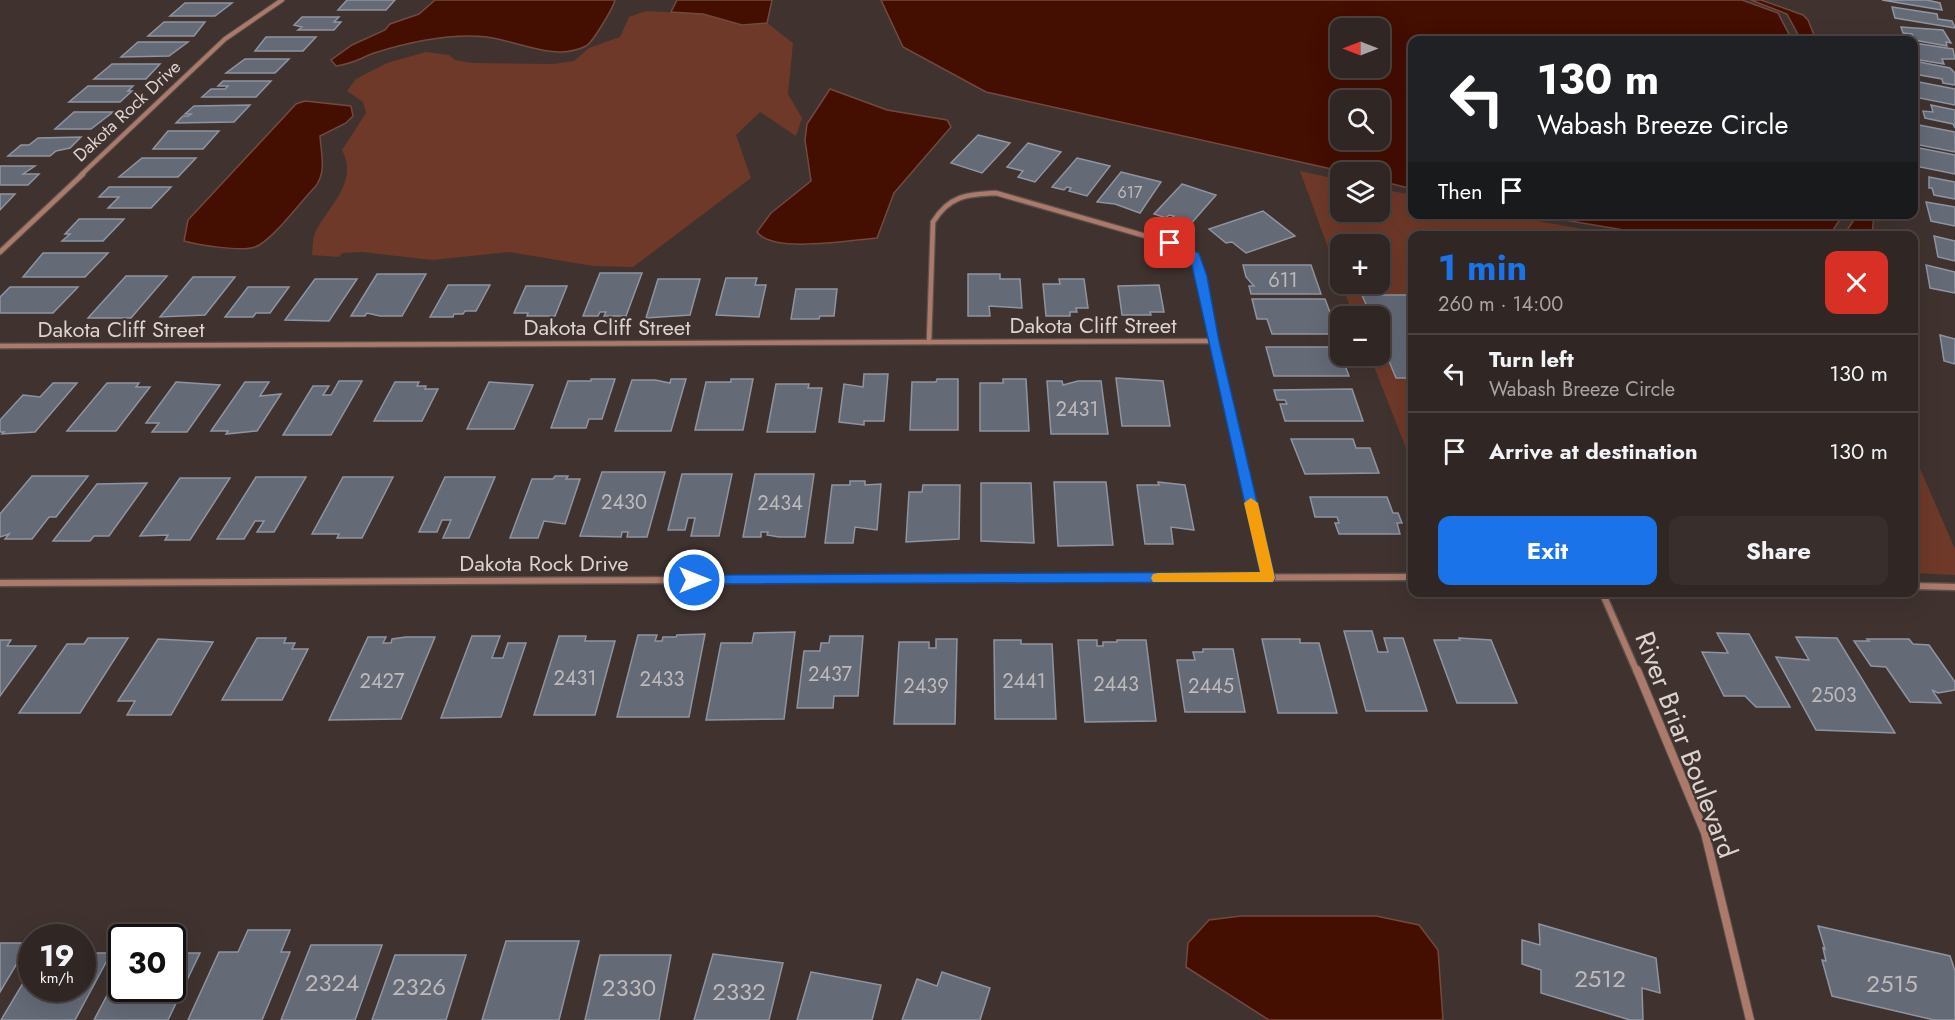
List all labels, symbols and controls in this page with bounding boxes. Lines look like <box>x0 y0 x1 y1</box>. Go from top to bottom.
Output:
north arrow <box>1330 18 1390 78</box>
map controls <box>1330 18 1390 366</box>
text: 130 m <box>1537 49 1659 110</box>
street label: Dakota Rock Drive <box>67 54 187 168</box>
icon: left <box>1438 60 1516 138</box>
button: search <box>1330 90 1390 150</box>
text: Wabash Breeze Circle <box>1537 105 1788 144</box>
button: layers <box>1330 162 1390 222</box>
icon: arrive <box>1495 174 1528 207</box>
text: Then <box>1438 175 1483 207</box>
house number: 617 <box>1118 181 1143 204</box>
pin <box>1144 217 1195 268</box>
icon: arrive <box>1153 226 1186 259</box>
button: + <box>1330 234 1390 294</box>
text: 1 min <box>1438 241 1527 293</box>
button: close <box>1825 251 1888 314</box>
house number: 611 <box>1268 266 1298 295</box>
text: 260 m · 14:00 <box>1438 290 1563 319</box>
button: − <box>1330 306 1390 366</box>
street label: Dakota Cliff Street <box>1010 309 1177 341</box>
street label: Dakota Cliff Street <box>524 311 691 343</box>
street label: Dakota Cliff Street <box>38 313 205 345</box>
text: Turn left <box>1489 343 1574 375</box>
icon: left <box>1438 357 1471 390</box>
text: 130 m <box>1829 357 1888 389</box>
text: Wabash Breeze Circle <box>1489 375 1675 404</box>
house number: 2431 <box>1056 395 1098 424</box>
icon: arrive <box>1438 435 1471 468</box>
text: Arrive at destination <box>1489 435 1698 467</box>
text: 130 m <box>1829 435 1888 467</box>
house number: 2430 <box>601 488 647 517</box>
house number: 2434 <box>757 489 803 518</box>
button: Exit <box>1438 516 1657 585</box>
button: Share <box>1669 516 1888 585</box>
street label: Dakota Rock Drive <box>459 547 629 579</box>
position arrow <box>662 548 726 612</box>
street label: River Briar Boulevard <box>1625 626 1748 864</box>
house number: 2437 <box>808 660 853 689</box>
house number: 2431 <box>554 664 596 693</box>
house number: 2433 <box>640 665 685 694</box>
house number: 2427 <box>360 667 405 696</box>
house number: 2441 <box>1002 667 1046 696</box>
house number: 2443 <box>1093 670 1139 699</box>
house number: 2439 <box>903 672 949 701</box>
house number: 2445 <box>1188 672 1234 701</box>
house number: 2503 <box>1811 681 1857 710</box>
speed limit sign: 30 <box>108 924 186 1002</box>
text: 19 <box>39 934 75 977</box>
house number: 2512 <box>1574 961 1626 996</box>
house number: 2324 <box>305 965 359 1000</box>
house number: 2515 <box>1866 966 1918 1001</box>
text: km/h <box>40 967 74 989</box>
house number: 2326 <box>392 969 446 1004</box>
house number: 2330 <box>602 970 656 1005</box>
house number: 2332 <box>712 974 766 1009</box>

